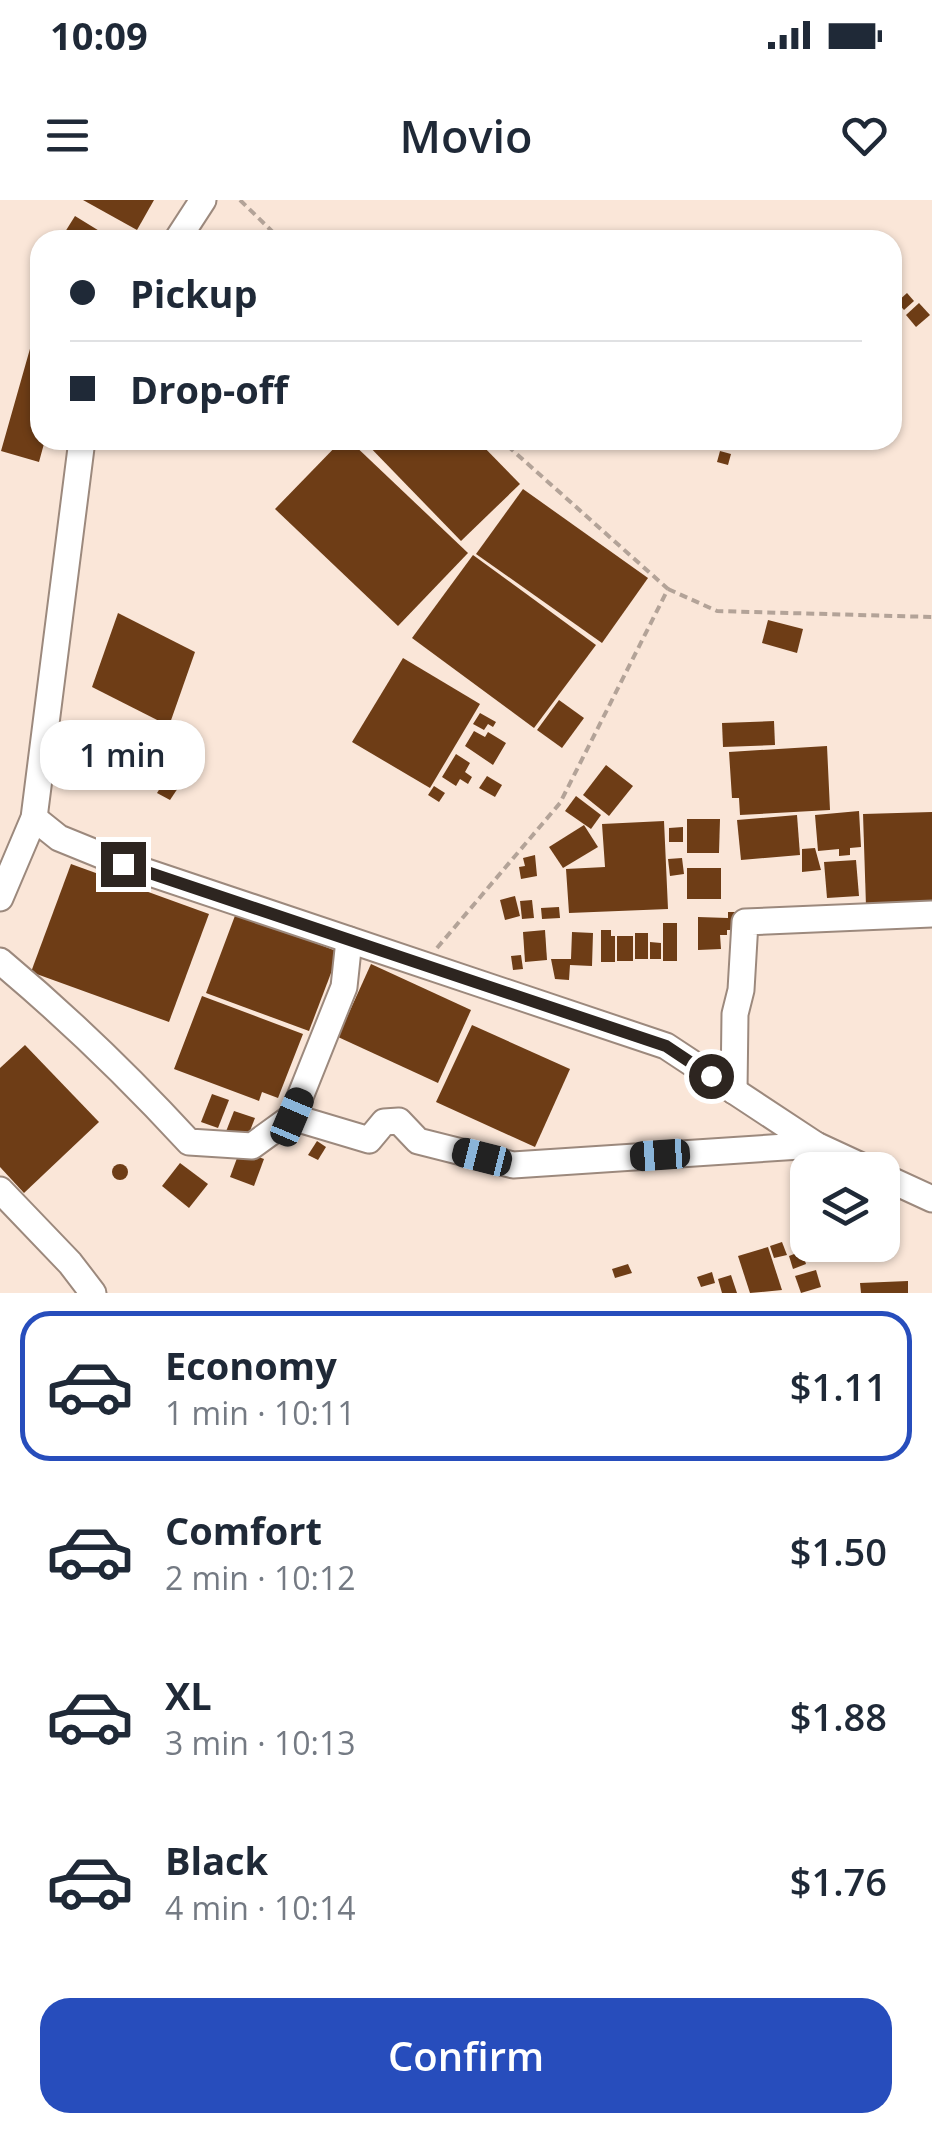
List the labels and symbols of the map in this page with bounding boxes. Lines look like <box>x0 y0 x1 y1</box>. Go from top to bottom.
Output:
callout: 1 min <box>41 719 206 789</box>
route end <box>101 842 146 887</box>
route start <box>689 1054 734 1099</box>
car <box>266 1084 318 1150</box>
car <box>449 1135 515 1179</box>
car <box>629 1138 691 1172</box>

